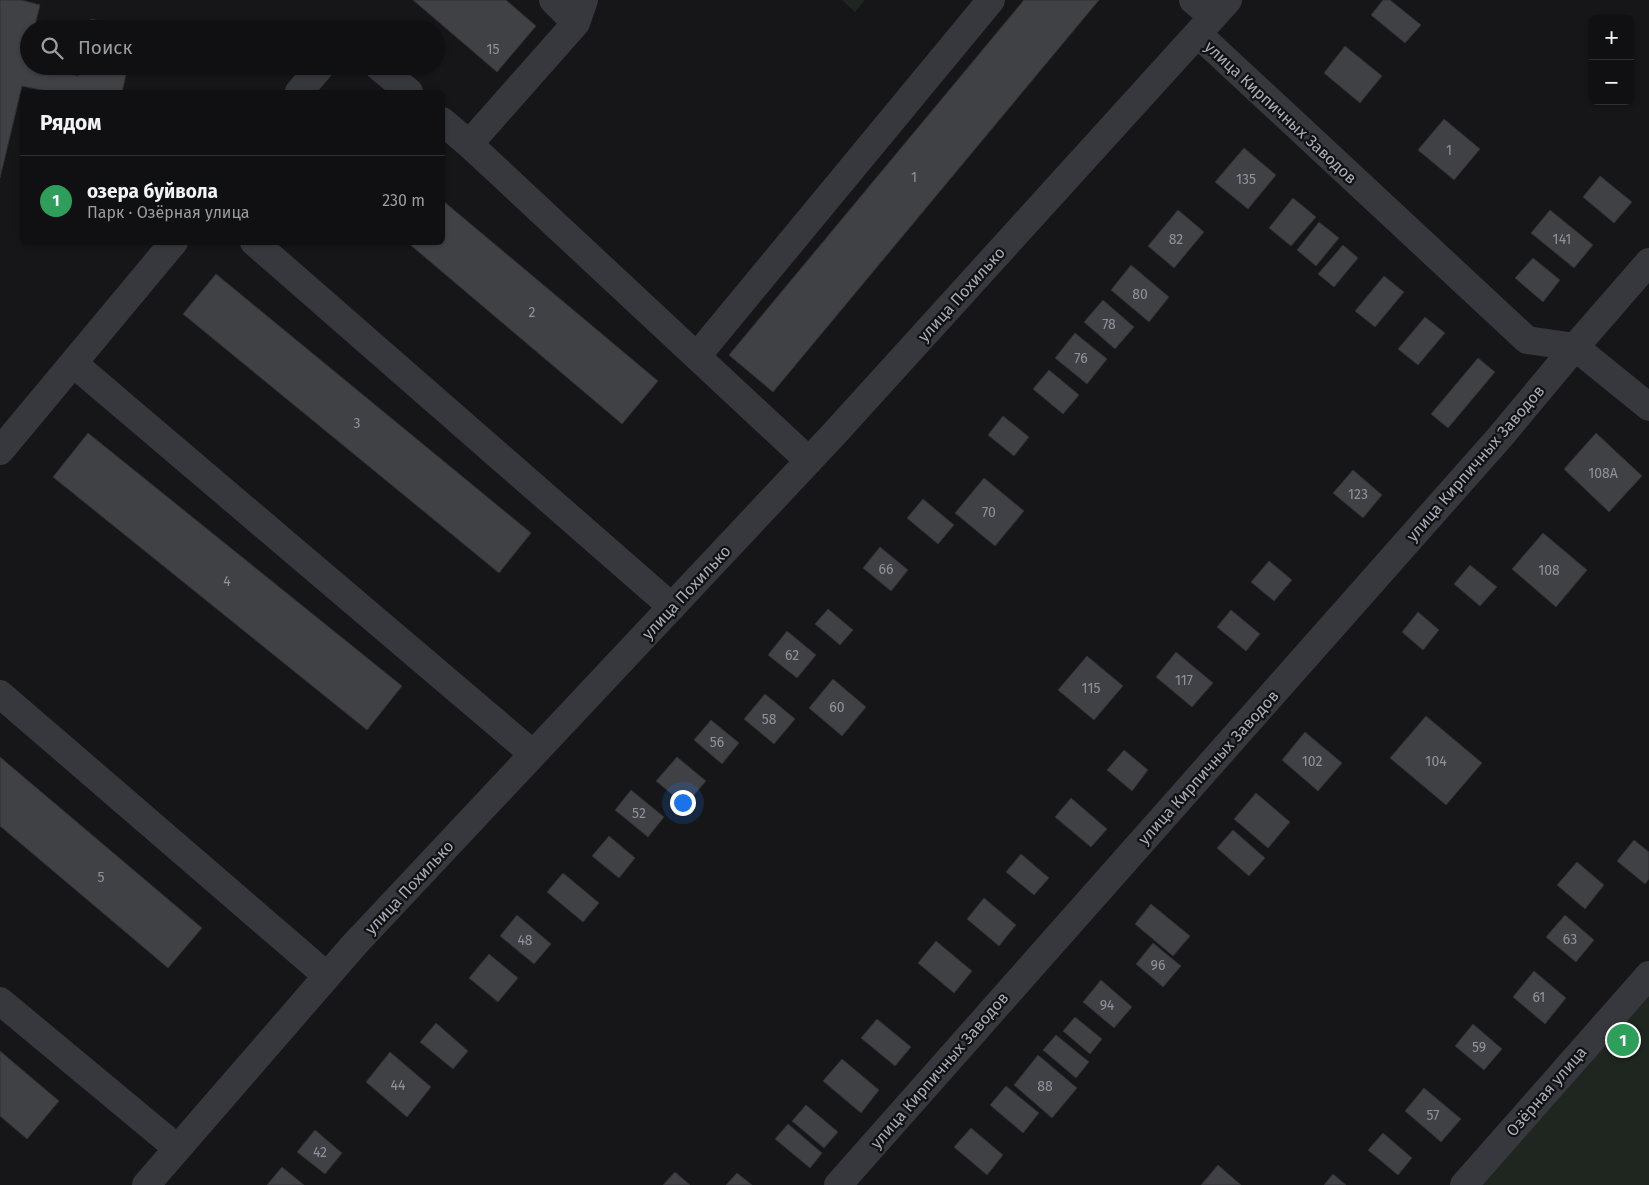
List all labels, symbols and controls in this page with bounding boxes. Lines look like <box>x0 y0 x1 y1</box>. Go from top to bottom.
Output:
map controls <box>1589 15 1634 105</box>
button: + <box>1589 15 1634 60</box>
search box <box>20 20 445 75</box>
icon: search <box>38 34 66 62</box>
text: Поиск <box>78 36 132 59</box>
street label: улица Кирпичных Заводов <box>1201 37 1361 188</box>
house number: 15 <box>486 41 500 58</box>
button: − <box>1589 60 1634 105</box>
text: Рядом <box>40 110 101 136</box>
house number: 1 <box>1446 142 1452 159</box>
house number: 1 <box>911 169 917 186</box>
house number: 135 <box>1236 171 1256 188</box>
text: озера буйвола <box>87 180 218 203</box>
text: 1 <box>52 191 60 210</box>
text: 230 m <box>382 191 425 210</box>
text: Парк · Озёрная улица <box>87 203 250 222</box>
house number: 82 <box>1169 231 1183 248</box>
house number: 141 <box>1553 231 1571 248</box>
street label: улица Похилько <box>914 243 1009 346</box>
house number: 80 <box>1132 286 1148 303</box>
house number: 2 <box>529 304 536 321</box>
house number: 78 <box>1102 316 1116 333</box>
house number: 76 <box>1074 350 1088 367</box>
street label: улица Кирпичных Заводов <box>1402 381 1548 545</box>
house number: 3 <box>354 415 361 432</box>
house number: 108А <box>1588 465 1618 482</box>
house number: 123 <box>1348 486 1368 503</box>
house number: 70 <box>982 504 996 521</box>
street label: улица Похилько <box>638 542 735 643</box>
house number: 66 <box>879 561 893 578</box>
house number: 108 <box>1538 562 1560 579</box>
house number: 4 <box>223 573 231 590</box>
house number: 62 <box>785 647 799 664</box>
house number: 117 <box>1175 672 1193 689</box>
house number: 115 <box>1082 680 1100 697</box>
street label: улица Кирпичных Заводов <box>1134 686 1283 848</box>
house number: 60 <box>829 699 845 716</box>
house number: 58 <box>762 711 777 728</box>
house number: 56 <box>710 734 724 751</box>
house number: 102 <box>1302 753 1322 770</box>
house number: 104 <box>1425 753 1447 770</box>
your location <box>670 790 696 816</box>
house number: 52 <box>632 805 646 822</box>
street label: улица Похилько <box>361 837 458 938</box>
house number: 5 <box>97 869 105 886</box>
house number: 63 <box>1563 931 1577 948</box>
house number: 48 <box>517 932 533 949</box>
house number: 96 <box>1151 957 1165 974</box>
street label: улица Кирпичных Заводов <box>866 988 1012 1152</box>
house number: 61 <box>1533 989 1545 1006</box>
house number: 94 <box>1100 997 1115 1014</box>
pin: 1 <box>1607 1021 1639 1059</box>
house number: 59 <box>1472 1039 1486 1056</box>
street label: Озёрная улица <box>1502 1042 1591 1140</box>
house number: 44 <box>391 1077 406 1094</box>
house number: 88 <box>1037 1078 1053 1095</box>
house number: 57 <box>1427 1107 1439 1124</box>
house number: 42 <box>313 1144 327 1161</box>

